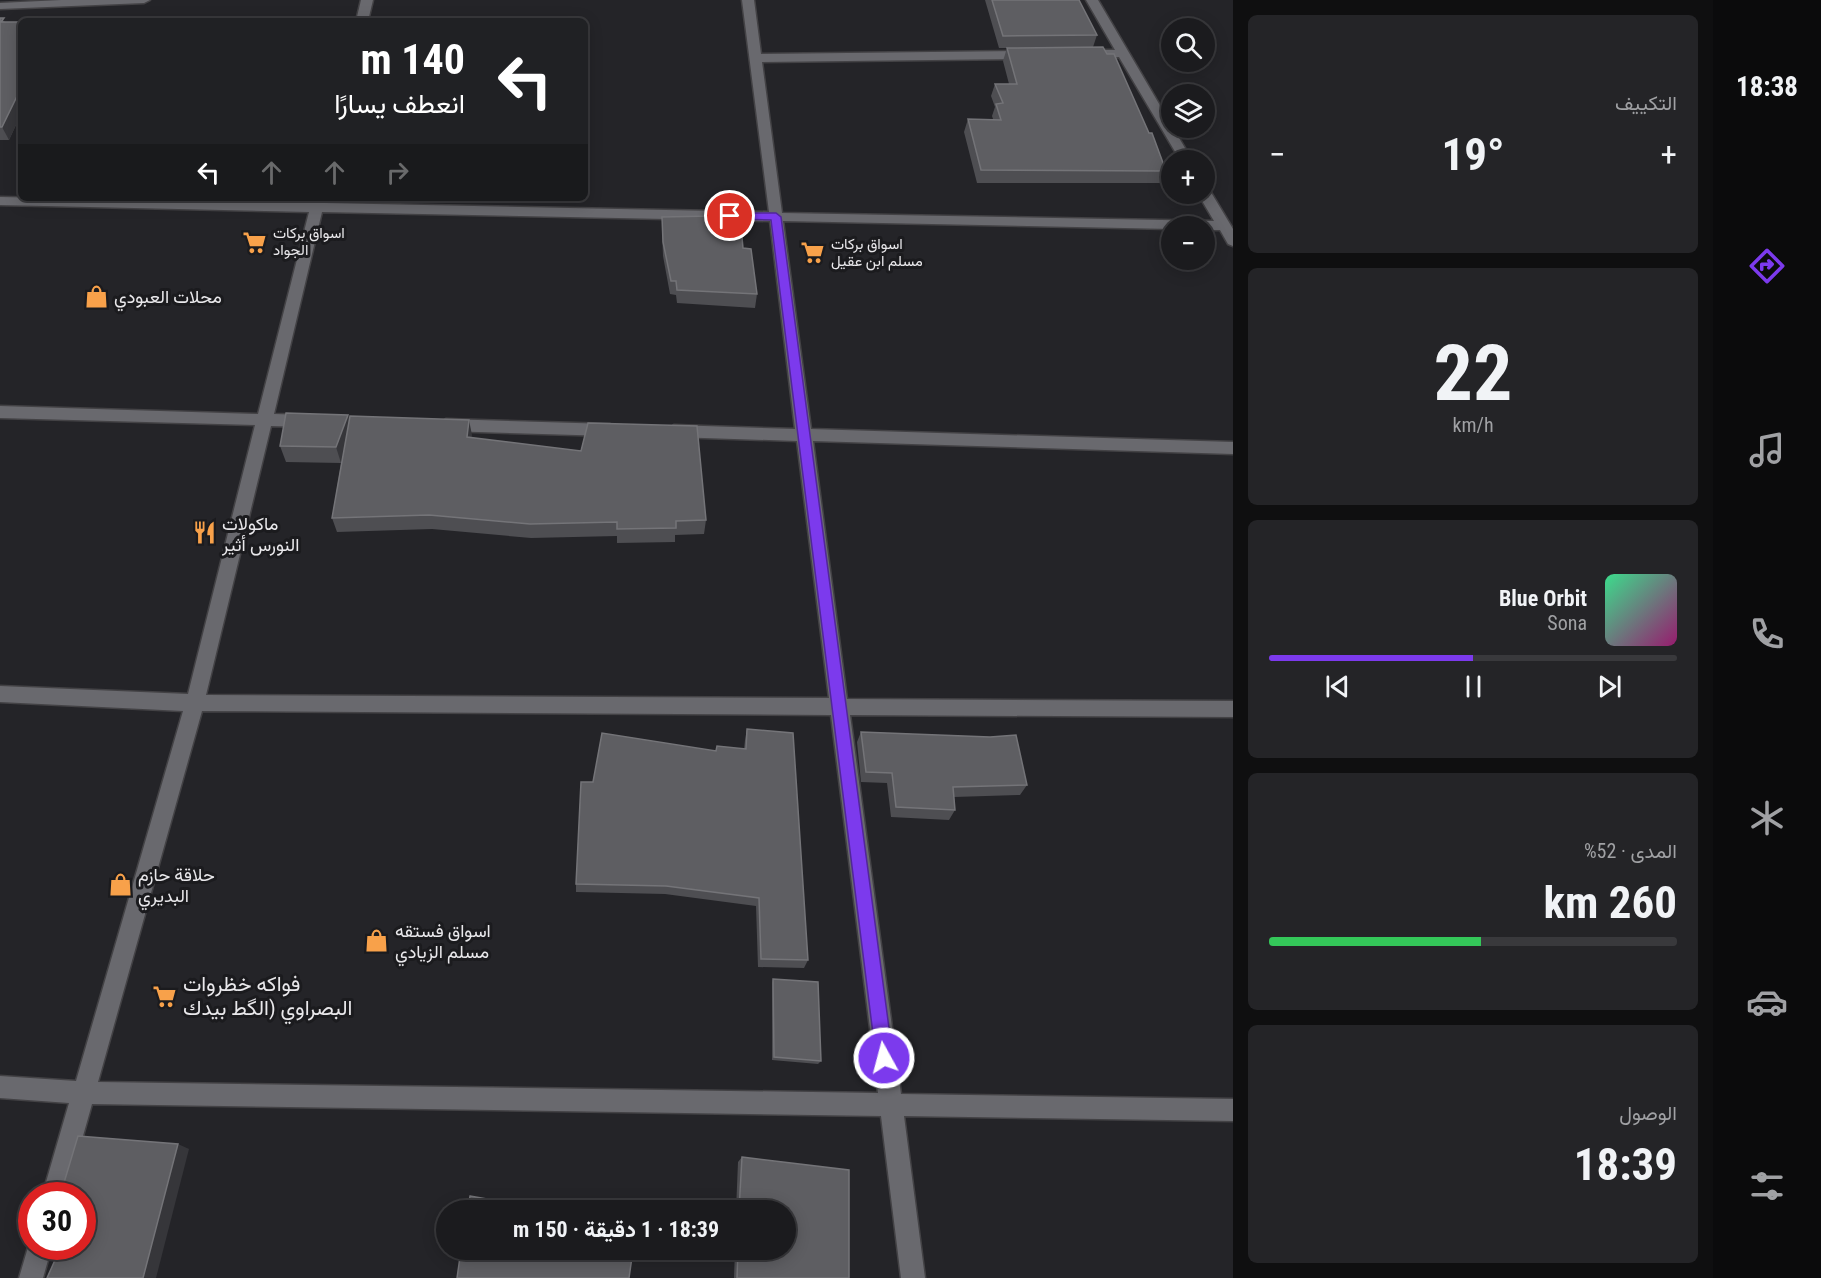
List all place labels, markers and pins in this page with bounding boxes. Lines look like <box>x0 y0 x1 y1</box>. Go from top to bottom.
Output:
pin <box>704 190 755 241</box>
place label: اسواق بركات الجواد <box>273 224 345 259</box>
supermarket icon: اسواق بركات الجواد <box>242 229 268 255</box>
place label: اسواق بركات مسلم ابن عقيل <box>831 235 923 271</box>
supermarket icon: اسواق بركات مسلم ابن عقيل <box>800 240 826 266</box>
shop icon: محلات العبودي <box>83 283 109 309</box>
place label: محلات العبودي <box>114 286 222 312</box>
place label: ماكولات النورس أثير <box>221 513 299 556</box>
restaurant icon: ماكولات النورس أثير <box>191 520 217 546</box>
place label: حلاقة حازم البديري <box>138 864 215 911</box>
shop icon: حلاقة حازم البديري <box>107 871 133 897</box>
place label: اسواق فستقه مسلم الزيادي <box>395 920 491 967</box>
shop icon: اسواق فستقه مسلم الزيادي <box>364 927 390 953</box>
place label: فواكه خظروات البصراوي (الگط بيدك <box>183 972 352 1025</box>
supermarket icon: فواكه خظروات البصراوي (الگط بيدك <box>152 983 178 1009</box>

